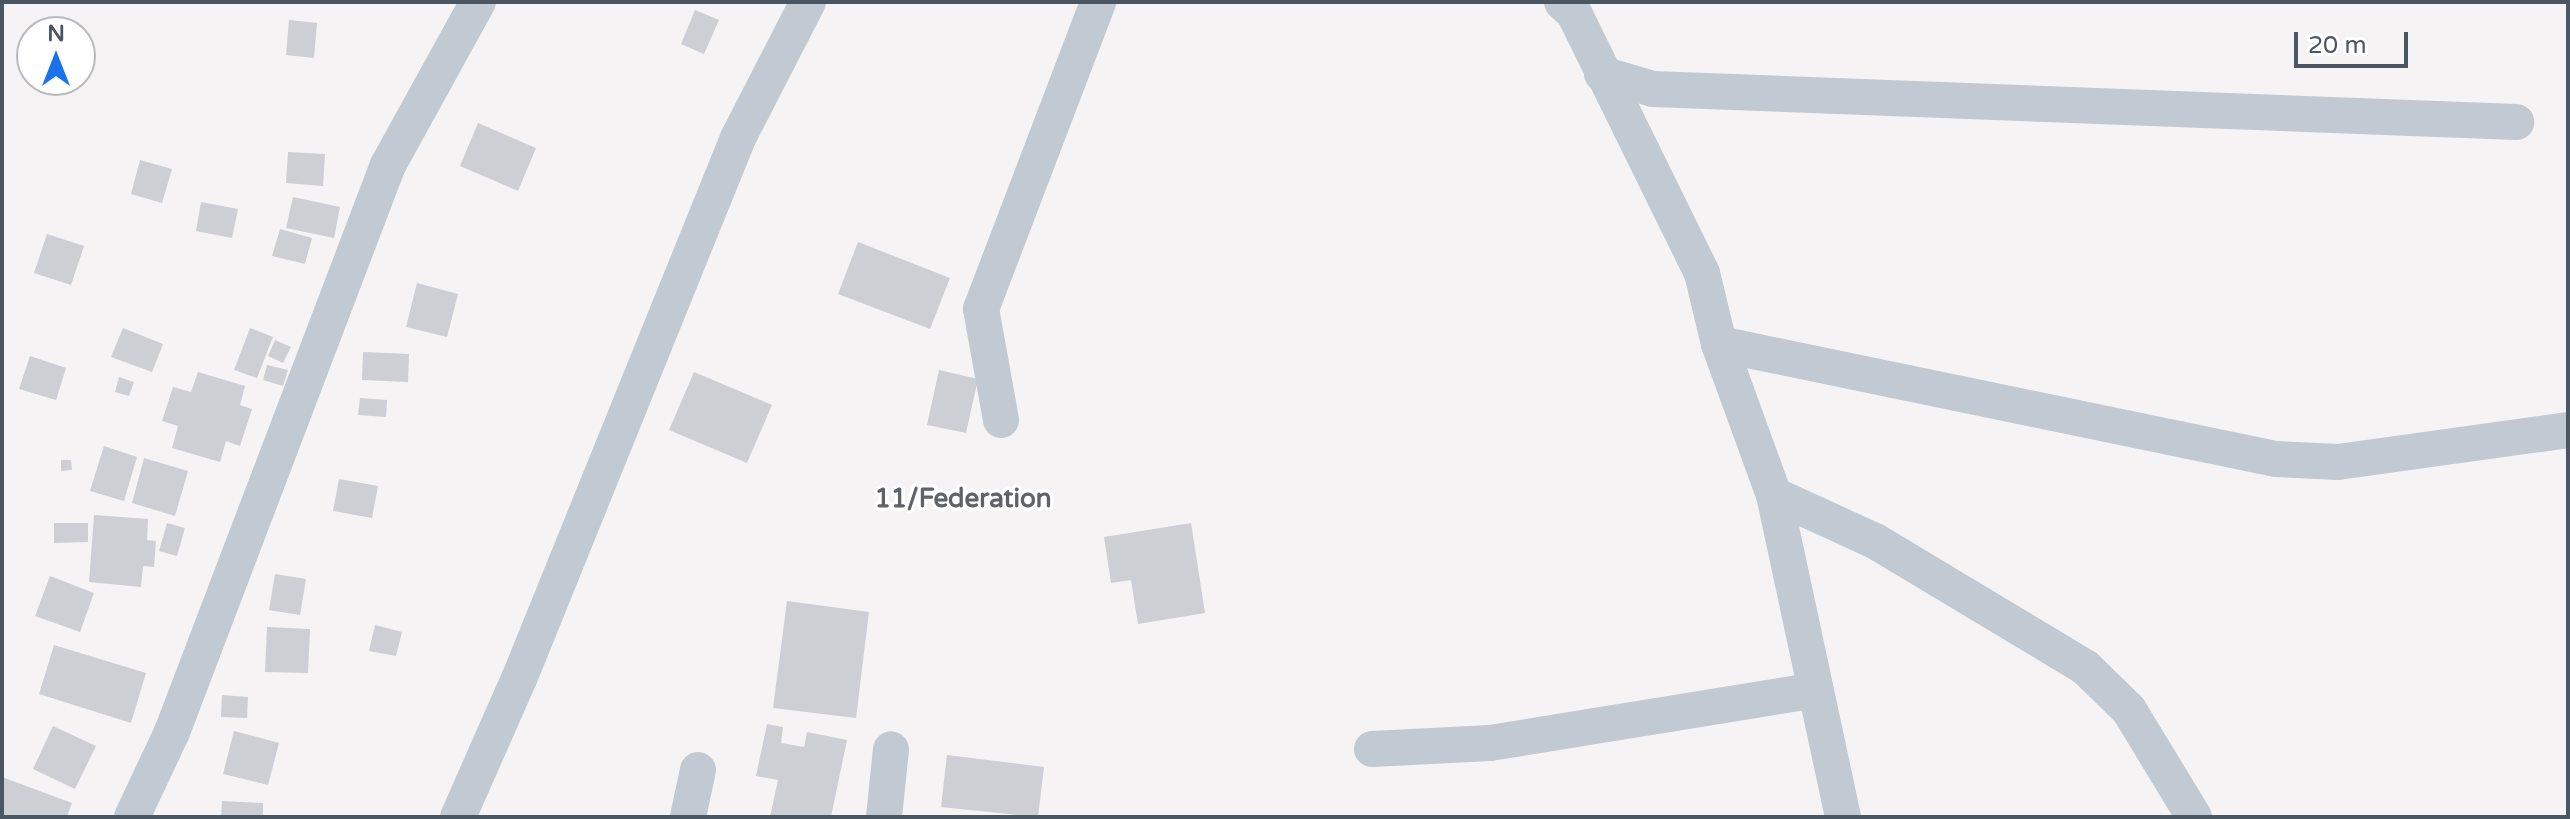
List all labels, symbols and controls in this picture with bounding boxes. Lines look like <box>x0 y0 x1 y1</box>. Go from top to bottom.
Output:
north arrow <box>16 16 96 96</box>
scale bar <box>2298 16 2412 66</box>
text: N <box>47 21 65 47</box>
text: 20 m <box>2308 31 2366 60</box>
district label: 11/Federation <box>874 483 1052 515</box>

